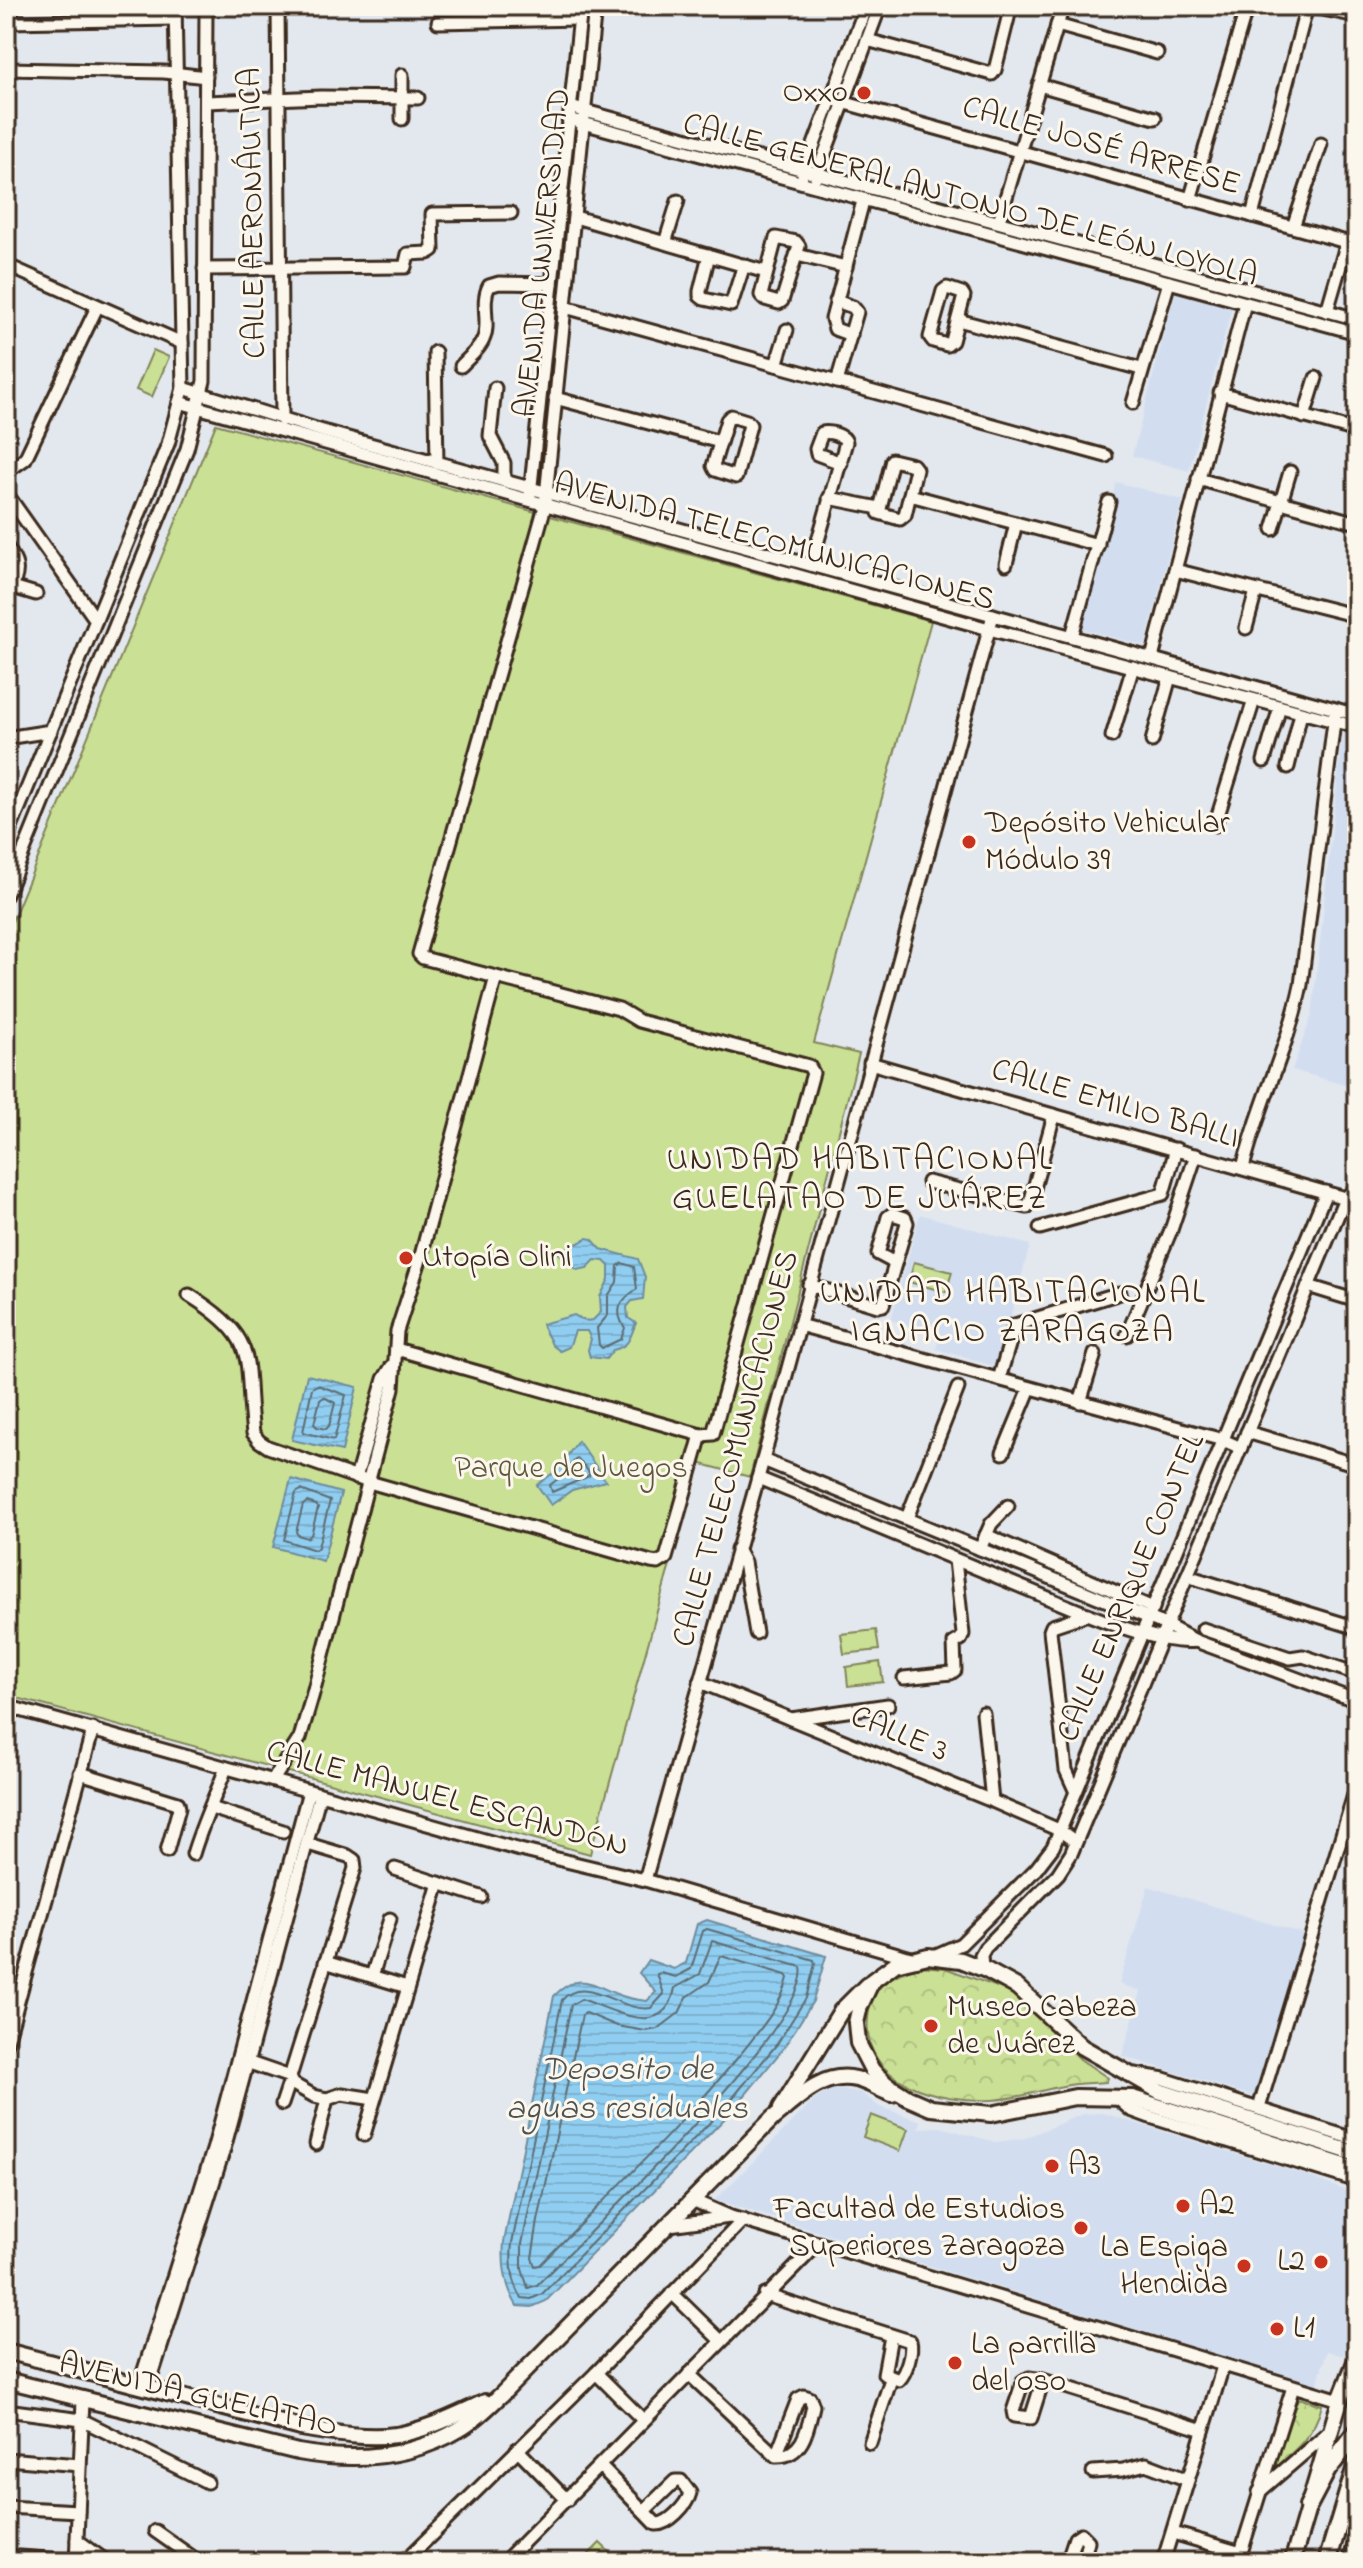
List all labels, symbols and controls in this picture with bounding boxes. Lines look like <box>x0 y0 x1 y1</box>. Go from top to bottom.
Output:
street label: CALLE AERONÁUTICA <box>228 67 280 359</box>
place label: Oxxo <box>783 70 848 117</box>
marker: Oxxo <box>855 84 873 102</box>
street label: CALLE JOSÉ ARRESE <box>956 85 1246 209</box>
street label: AVENIDA UNIVERSIDAD <box>503 86 585 420</box>
street label: CALLE GENERAL ANTONIO DE LEÓN LOYOLA <box>677 102 1263 300</box>
street label: AVENIDA TELECOMUNICACIONES <box>548 461 1000 625</box>
place label: Depósito Vehicular Módulo 39 <box>984 801 1230 885</box>
marker: Depósito Vehicular Módulo 39 <box>960 833 978 851</box>
street label: CALLE EMILIO BALLI <box>986 1047 1244 1163</box>
district label: UNIDAD HABITACIONAL GUELATAO DE JUÁREZ <box>666 1136 1054 1225</box>
place label: Utopía Olini <box>422 1235 572 1282</box>
street label: CALLE TELECOMUNICACIONES <box>661 1246 813 1652</box>
marker: Utopía Olini <box>397 1249 415 1267</box>
district label: UNIDAD HABITACIONAL IGNACIO ZARAGOZA <box>819 1269 1207 1358</box>
street label: CALLE ENRIQUE CONTEL <box>1046 1426 1218 1750</box>
park label: Parque de Juegos <box>454 1446 688 1493</box>
street label: CALLE 3 <box>843 1694 955 1776</box>
street label: CALLE MANUEL ESCANDÓN <box>261 1729 633 1871</box>
place label: Museo Cabeza de Juárez <box>947 1985 1137 2069</box>
marker: Museo Cabeza de Juárez <box>922 2017 940 2035</box>
water label: Deposito de aguas residuales <box>506 2046 748 2135</box>
place label: A3 <box>1068 2143 1101 2190</box>
marker: A3 <box>1043 2157 1061 2175</box>
place label: A2 <box>1199 2183 1235 2230</box>
place label: Facultad de Estudios Superiores Zaragoza <box>773 2187 1065 2271</box>
marker: A2 <box>1174 2197 1192 2215</box>
marker: Facultad de Estudios Superiores Zaragoza <box>1072 2219 1090 2237</box>
place label: La Espiga Hendida <box>1100 2225 1228 2309</box>
place label: L2 <box>1277 2239 1305 2286</box>
marker: L2 <box>1312 2253 1330 2271</box>
marker: La Espiga Hendida <box>1235 2257 1253 2275</box>
place label: L1 <box>1293 2306 1315 2353</box>
marker: L1 <box>1268 2320 1286 2338</box>
place label: La parrilla del oso <box>971 2322 1096 2406</box>
street label: AVENIDA GUELATAO <box>54 2341 342 2451</box>
marker: La parrilla del oso <box>946 2354 964 2372</box>

